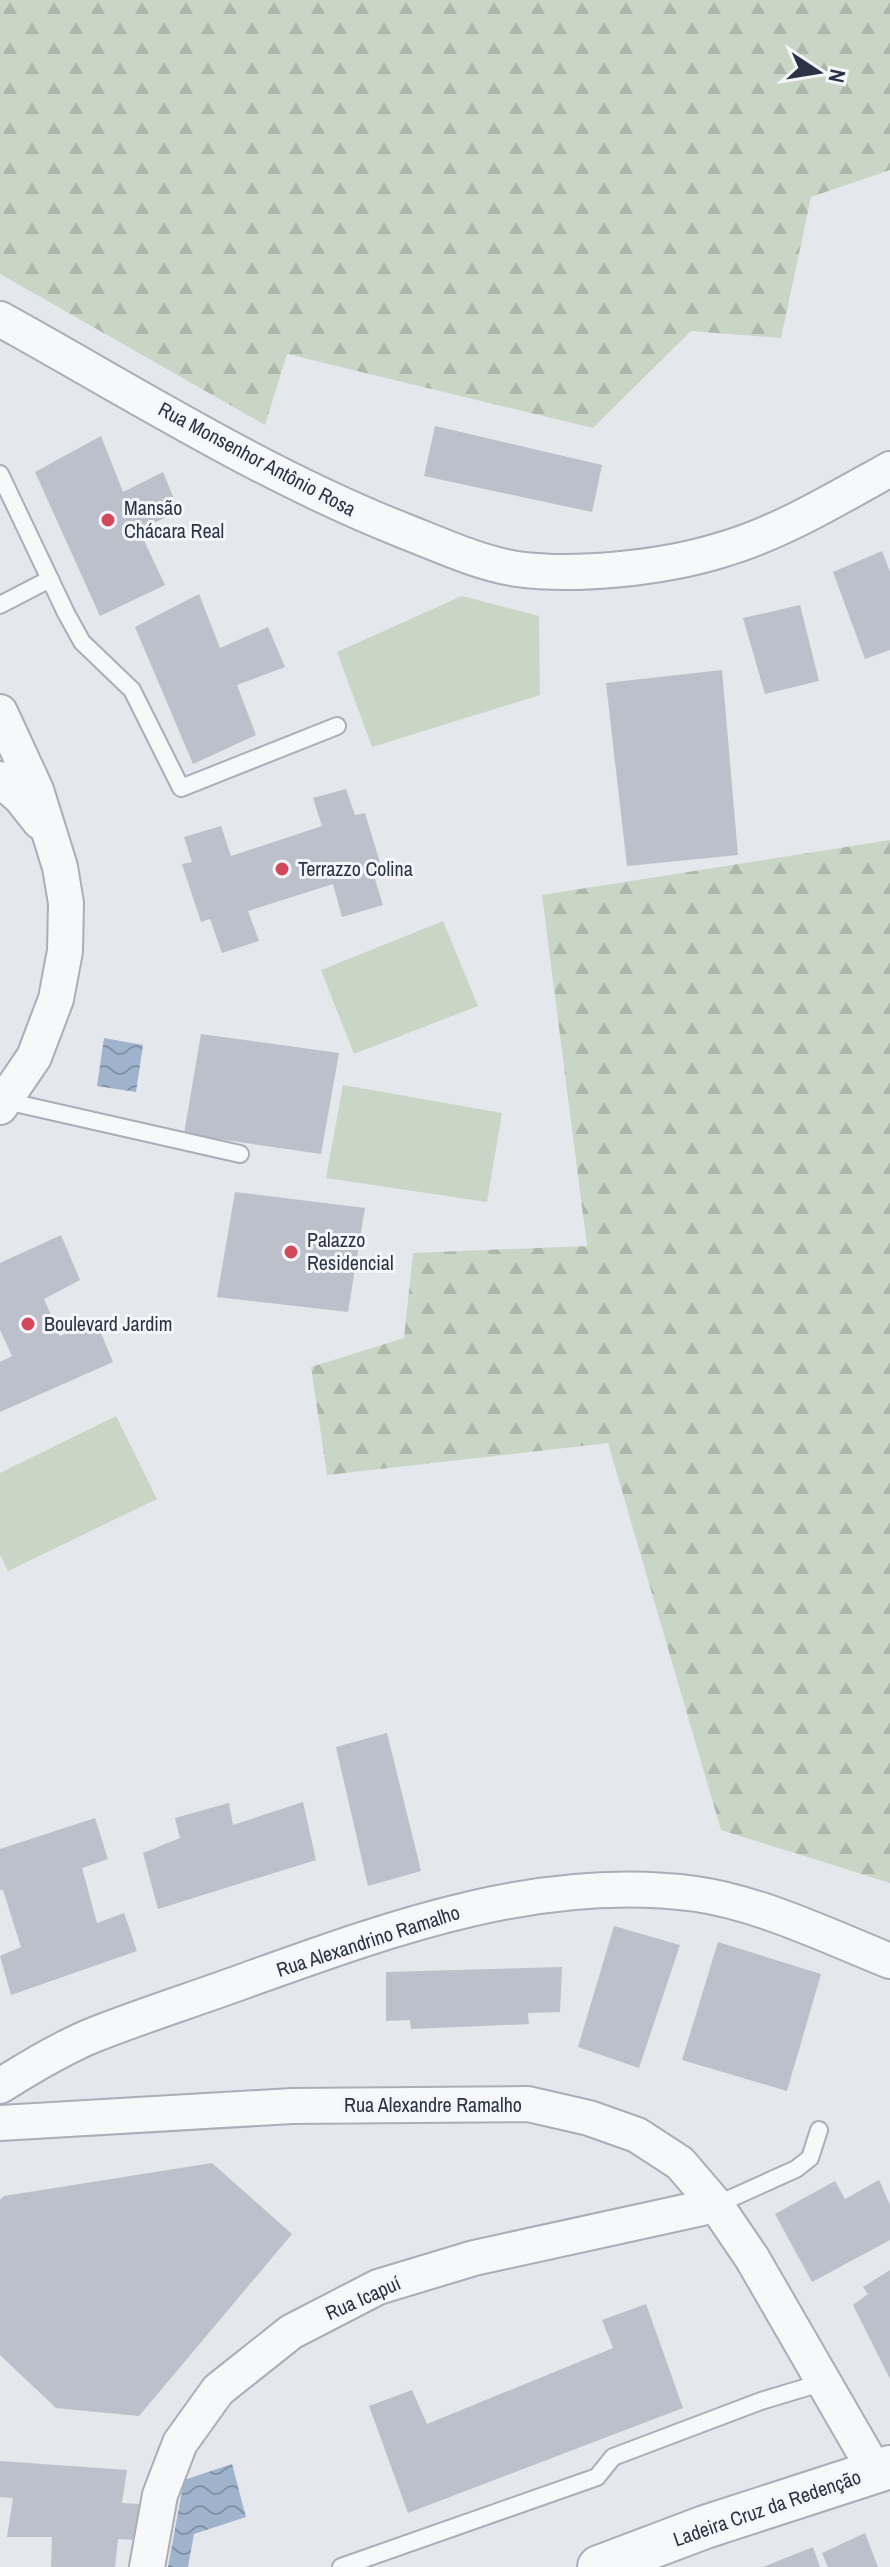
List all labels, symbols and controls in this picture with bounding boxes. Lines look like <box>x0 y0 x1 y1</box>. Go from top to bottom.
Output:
north arrow <box>778 32 858 112</box>
text: N <box>822 67 854 86</box>
street label: Rua Monsenhor Antônio Rosa <box>154 395 361 522</box>
place label: Mansão Chácara Real <box>124 494 224 544</box>
marker: Mansão Chácara Real <box>99 511 117 529</box>
place label: Terrazzo Colina <box>298 855 413 882</box>
marker: Terrazzo Colina <box>273 860 291 878</box>
place label: Palazzo Residencial <box>307 1226 394 1276</box>
marker: Palazzo Residencial <box>282 1243 300 1261</box>
place label: Boulevard Jardim <box>44 1310 173 1337</box>
marker: Boulevard Jardim <box>19 1315 37 1333</box>
street label: Rua Alexandrino Ramalho <box>273 1898 463 1983</box>
street label: Rua Alexandre Ramalho <box>344 2091 522 2118</box>
street label: Rua Icapuí <box>321 2269 405 2326</box>
street label: Ladeira Cruz da Redenção <box>669 2463 864 2552</box>

